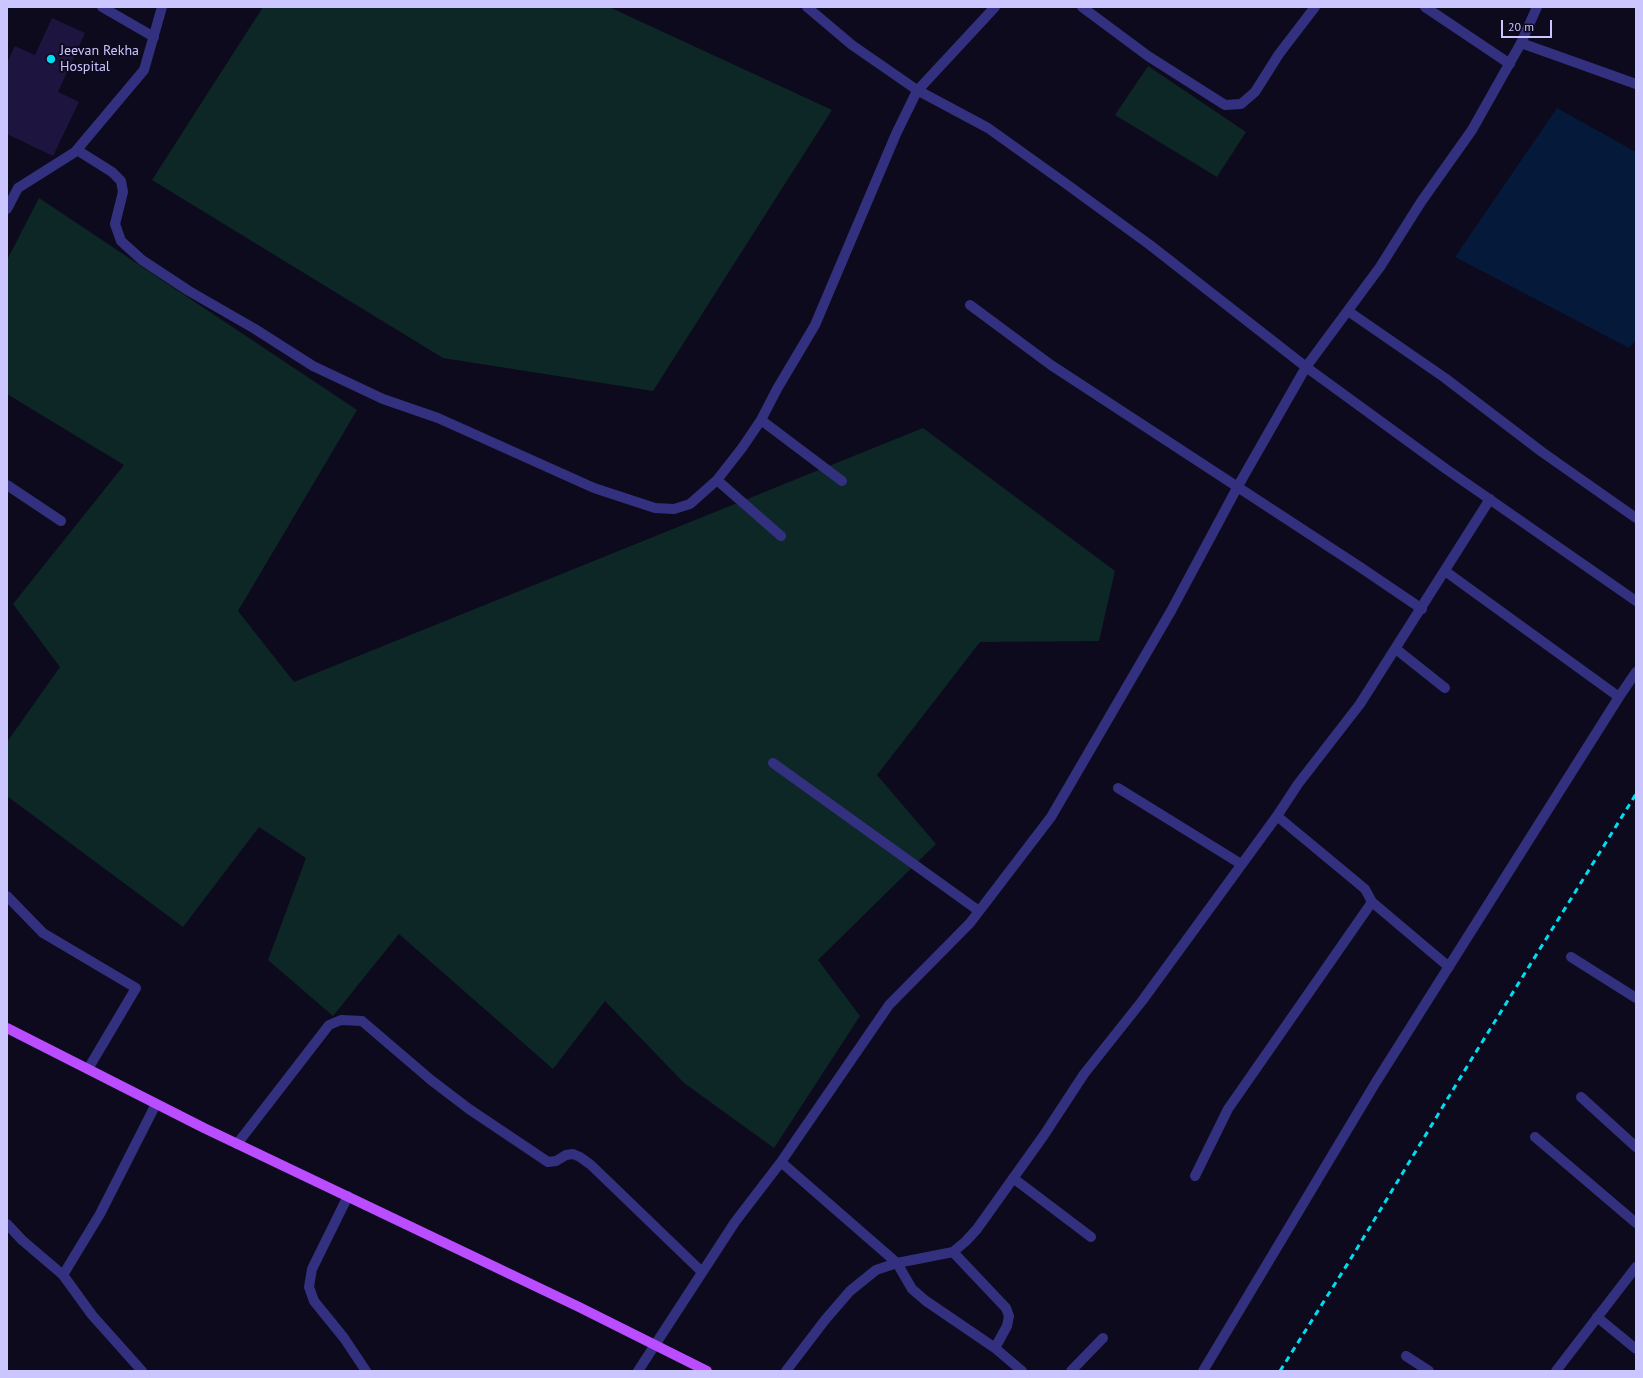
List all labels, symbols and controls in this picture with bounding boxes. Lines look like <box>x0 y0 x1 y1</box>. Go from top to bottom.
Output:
scale bar <box>1503 12 1554 38</box>
text: 20 m <box>1508 19 1534 34</box>
place label: Jeevan Rekha Hospital <box>60 43 139 76</box>
marker: Jeevan Rekha Hospital <box>45 53 57 65</box>

